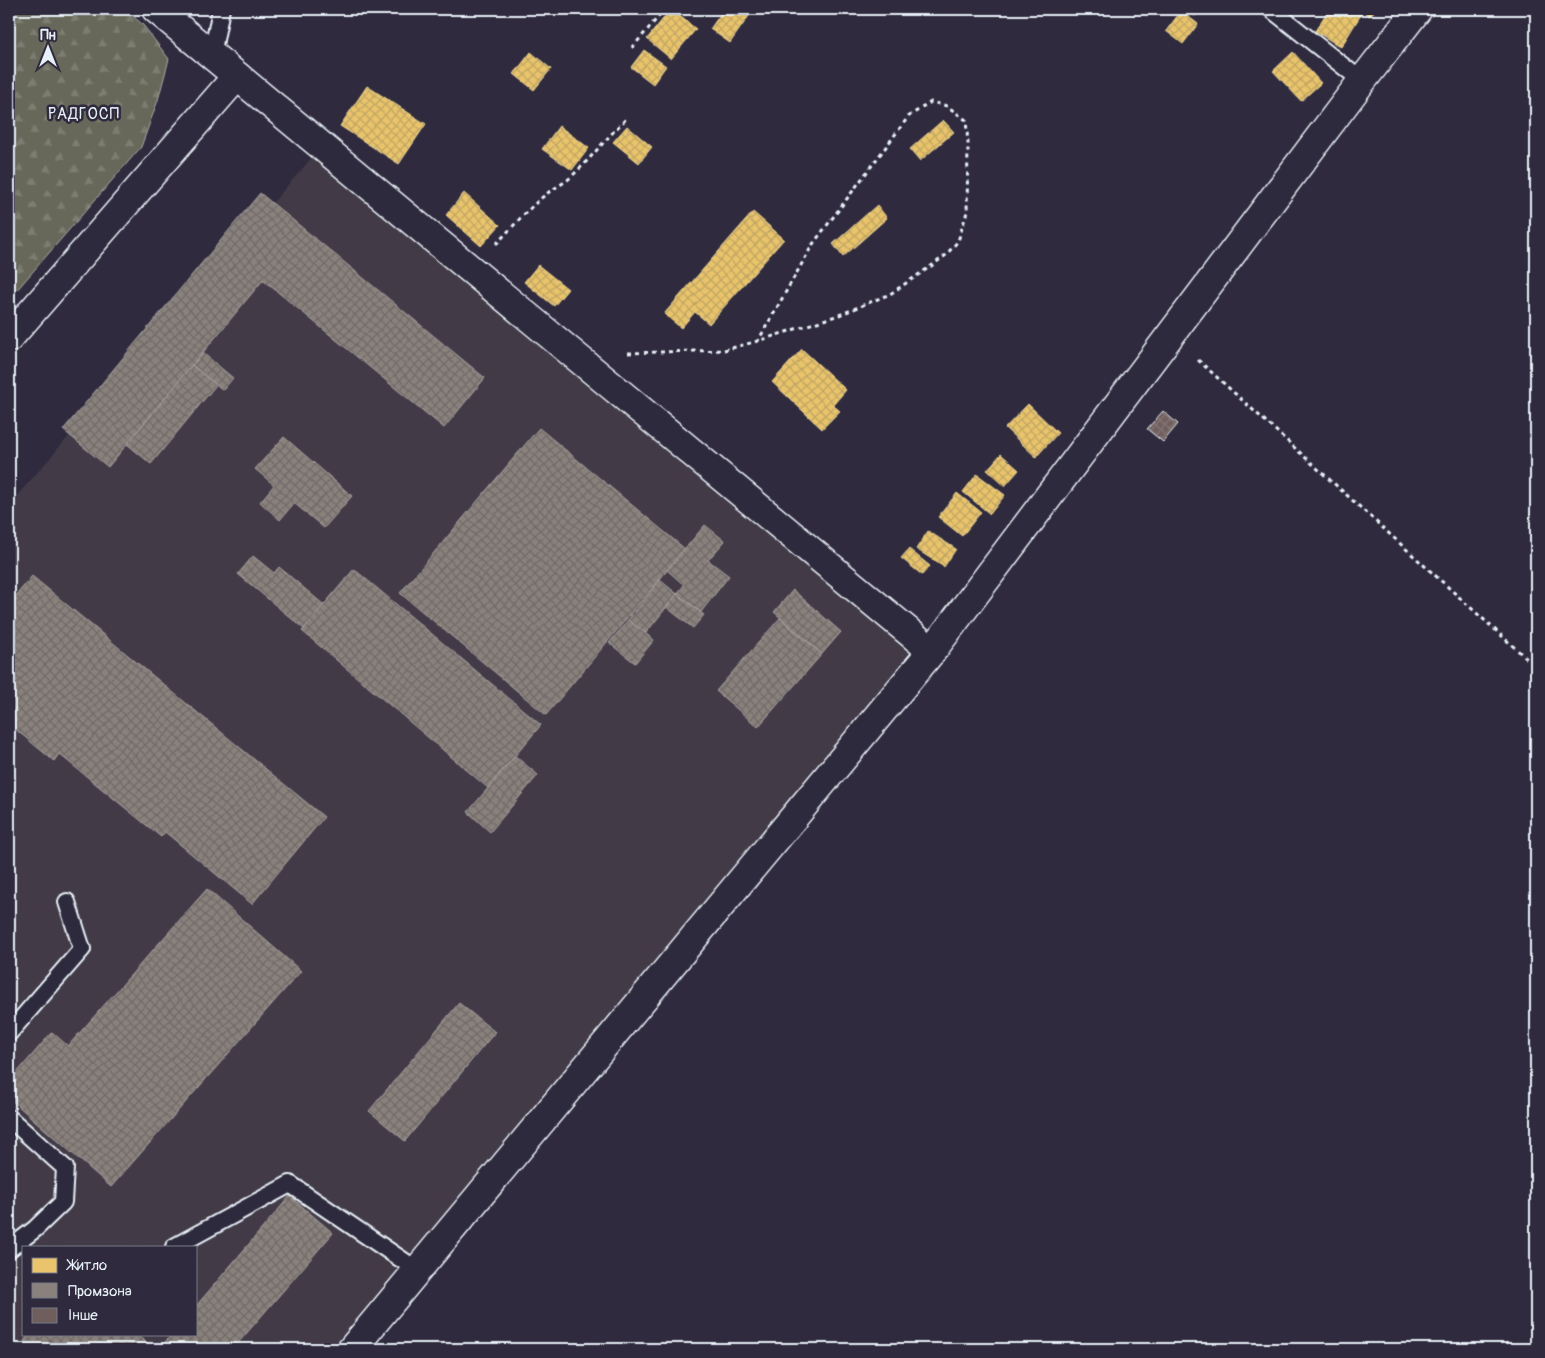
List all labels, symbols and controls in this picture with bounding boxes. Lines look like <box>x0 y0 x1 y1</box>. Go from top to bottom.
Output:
north arrow <box>22 22 72 72</box>
text: Пн <box>40 27 56 44</box>
district label: РАДГОСП <box>48 104 120 124</box>
legend <box>22 1246 198 1336</box>
text: Житло <box>66 1256 107 1275</box>
text: Промзона <box>68 1282 132 1301</box>
text: Інше <box>68 1306 98 1325</box>

